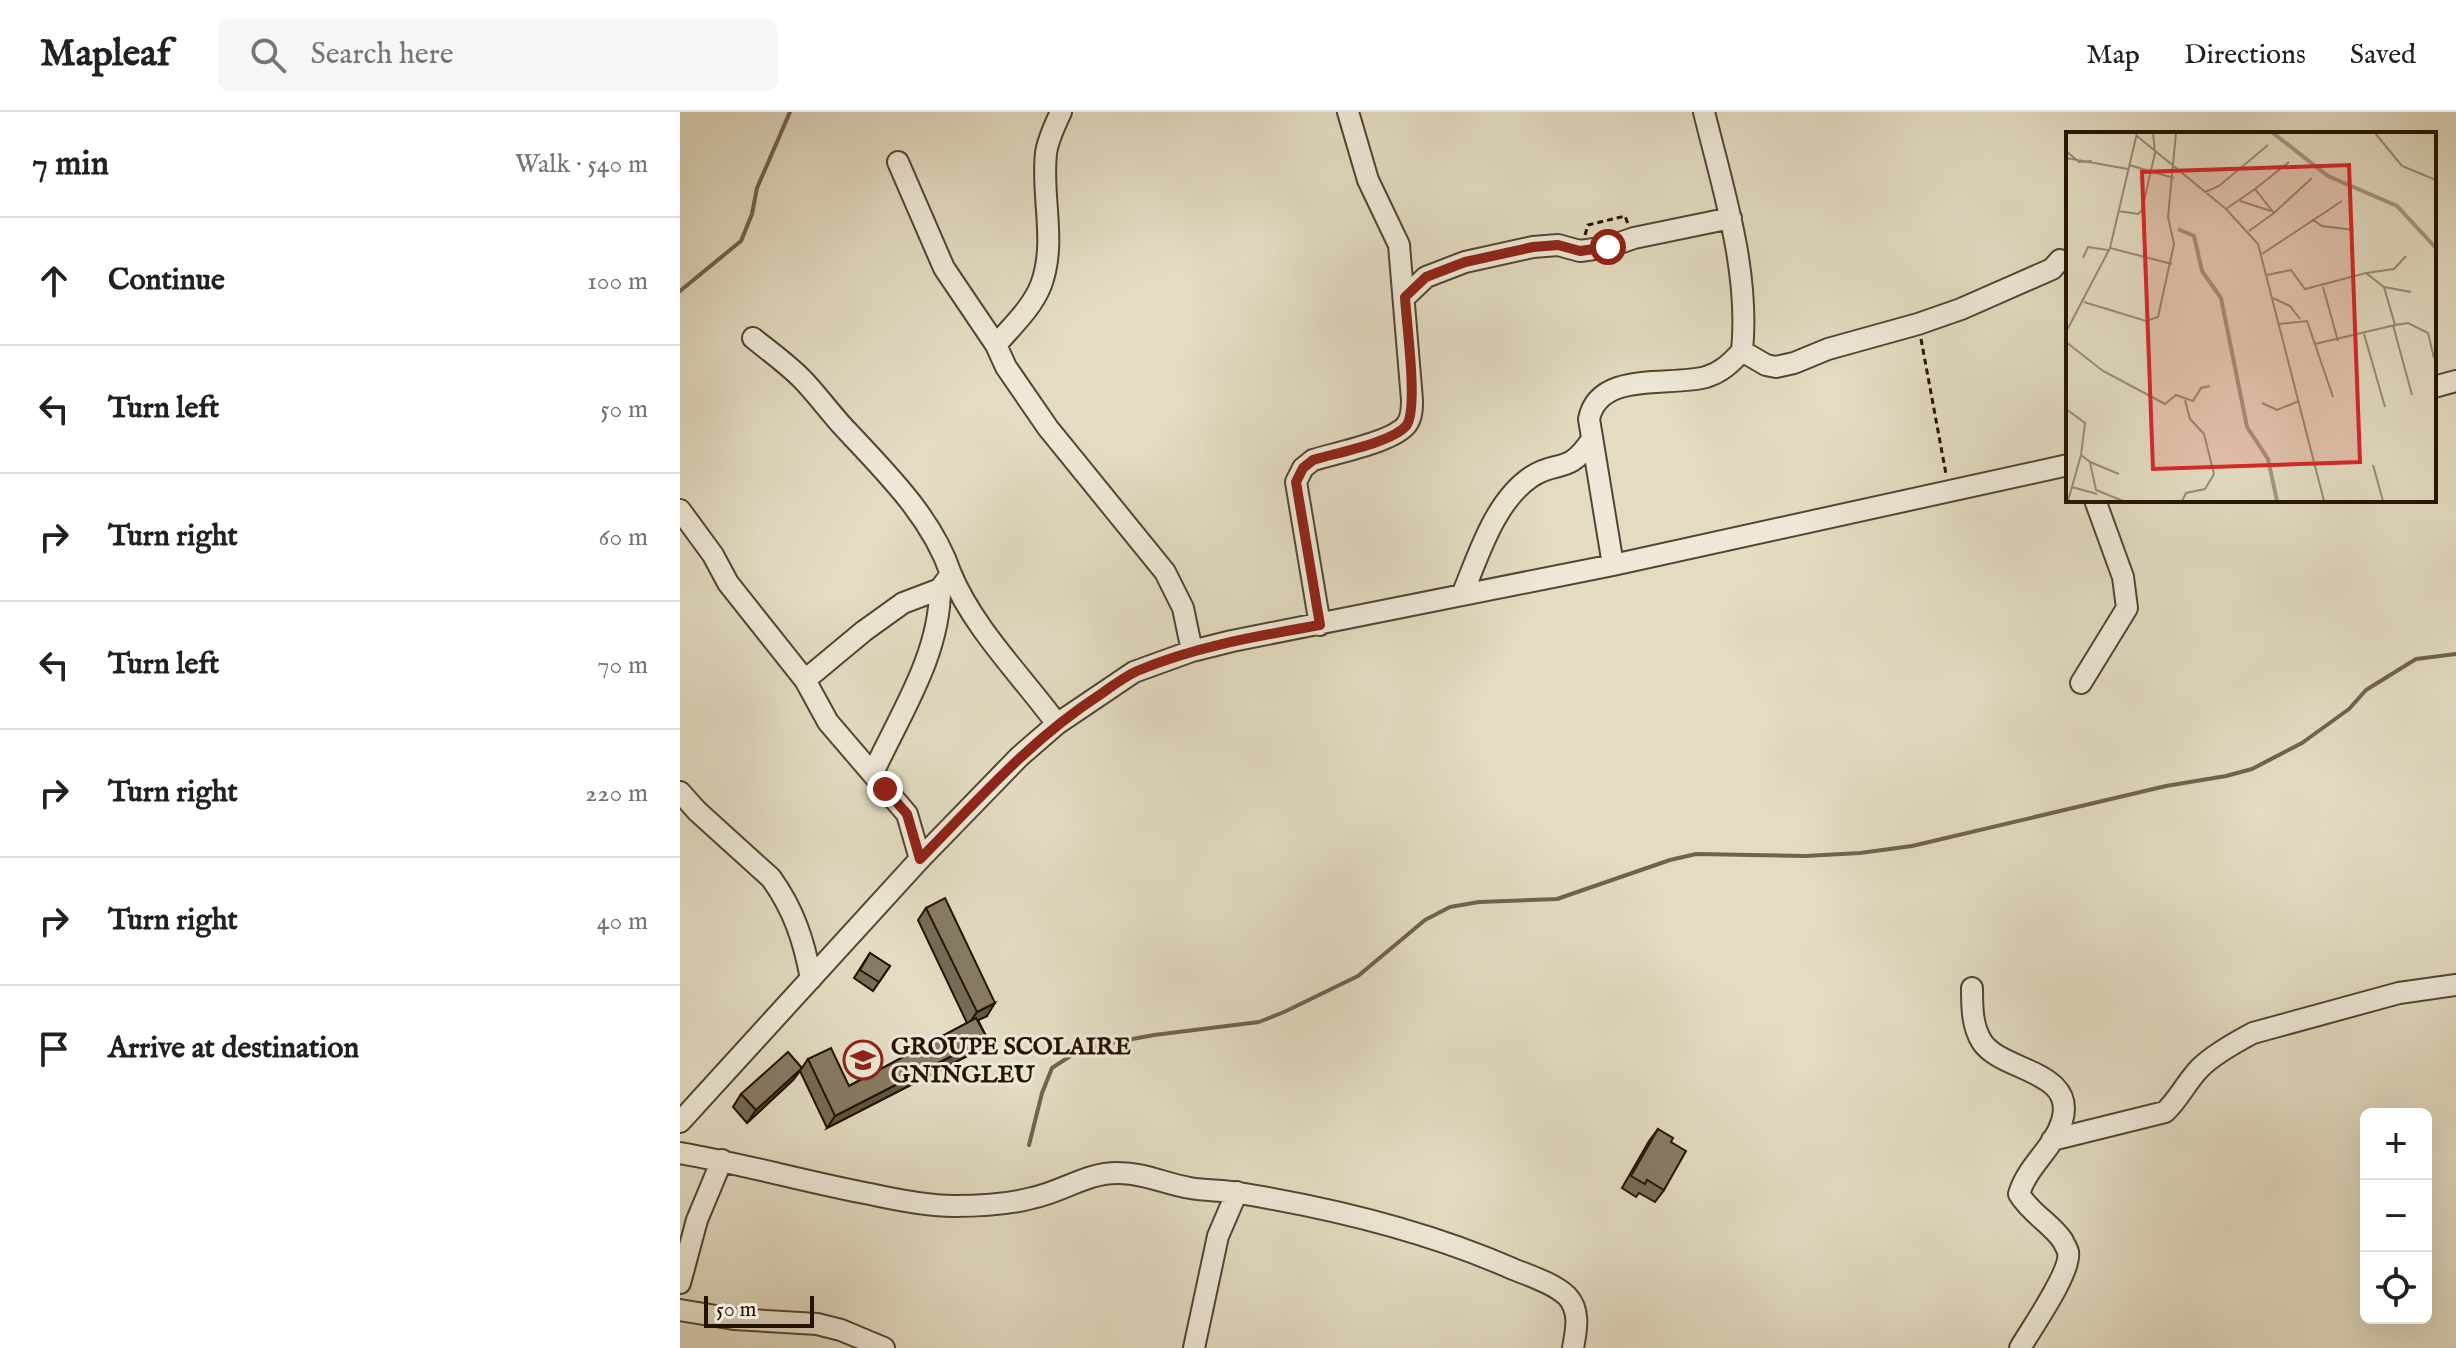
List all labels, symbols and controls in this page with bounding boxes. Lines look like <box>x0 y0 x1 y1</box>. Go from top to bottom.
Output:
search box <box>218 19 778 91</box>
text: Mapleaf <box>40 31 170 79</box>
icon: search <box>246 33 290 77</box>
text: Search here <box>310 36 453 74</box>
text: Map <box>2086 38 2140 73</box>
text: Directions <box>2184 38 2306 73</box>
text: Saved <box>2350 38 2416 73</box>
inset map <box>2066 132 2436 502</box>
text: 7 min <box>32 143 109 186</box>
text: Walk · 540 m <box>515 148 648 181</box>
route start <box>1590 229 1626 265</box>
icon: ahead <box>32 259 76 303</box>
text: Continue <box>108 262 225 300</box>
text: 100 m <box>587 265 648 298</box>
icon: left <box>32 387 76 431</box>
text: Turn left <box>108 390 219 428</box>
text: 50 m <box>600 393 648 426</box>
icon: right <box>32 515 76 559</box>
text: Turn right <box>108 518 238 556</box>
text: 60 m <box>599 521 648 554</box>
icon: left <box>32 643 76 687</box>
text: Turn left <box>108 646 219 684</box>
text: 70 m <box>597 649 648 682</box>
icon: right <box>32 771 76 815</box>
route end <box>867 771 903 807</box>
text: Turn right <box>108 774 238 812</box>
text: 220 m <box>585 777 648 810</box>
icon: right <box>32 899 76 943</box>
text: Turn right <box>108 902 238 940</box>
text: 40 m <box>597 905 648 938</box>
icon: arrive <box>32 1027 76 1071</box>
text: Arrive at destination <box>108 1030 359 1068</box>
place label: GROUPE SCOLAIRE GNINGLEU <box>891 1032 1131 1091</box>
school or university icon: GROUPE SCOLAIRE GNINGLEU <box>842 1039 884 1081</box>
map controls <box>2360 1108 2432 1324</box>
button: + <box>2360 1108 2432 1180</box>
button: − <box>2360 1180 2432 1252</box>
button: locate <box>2360 1252 2432 1324</box>
scale bar <box>704 1292 814 1328</box>
text: 50 m <box>716 1296 757 1324</box>

